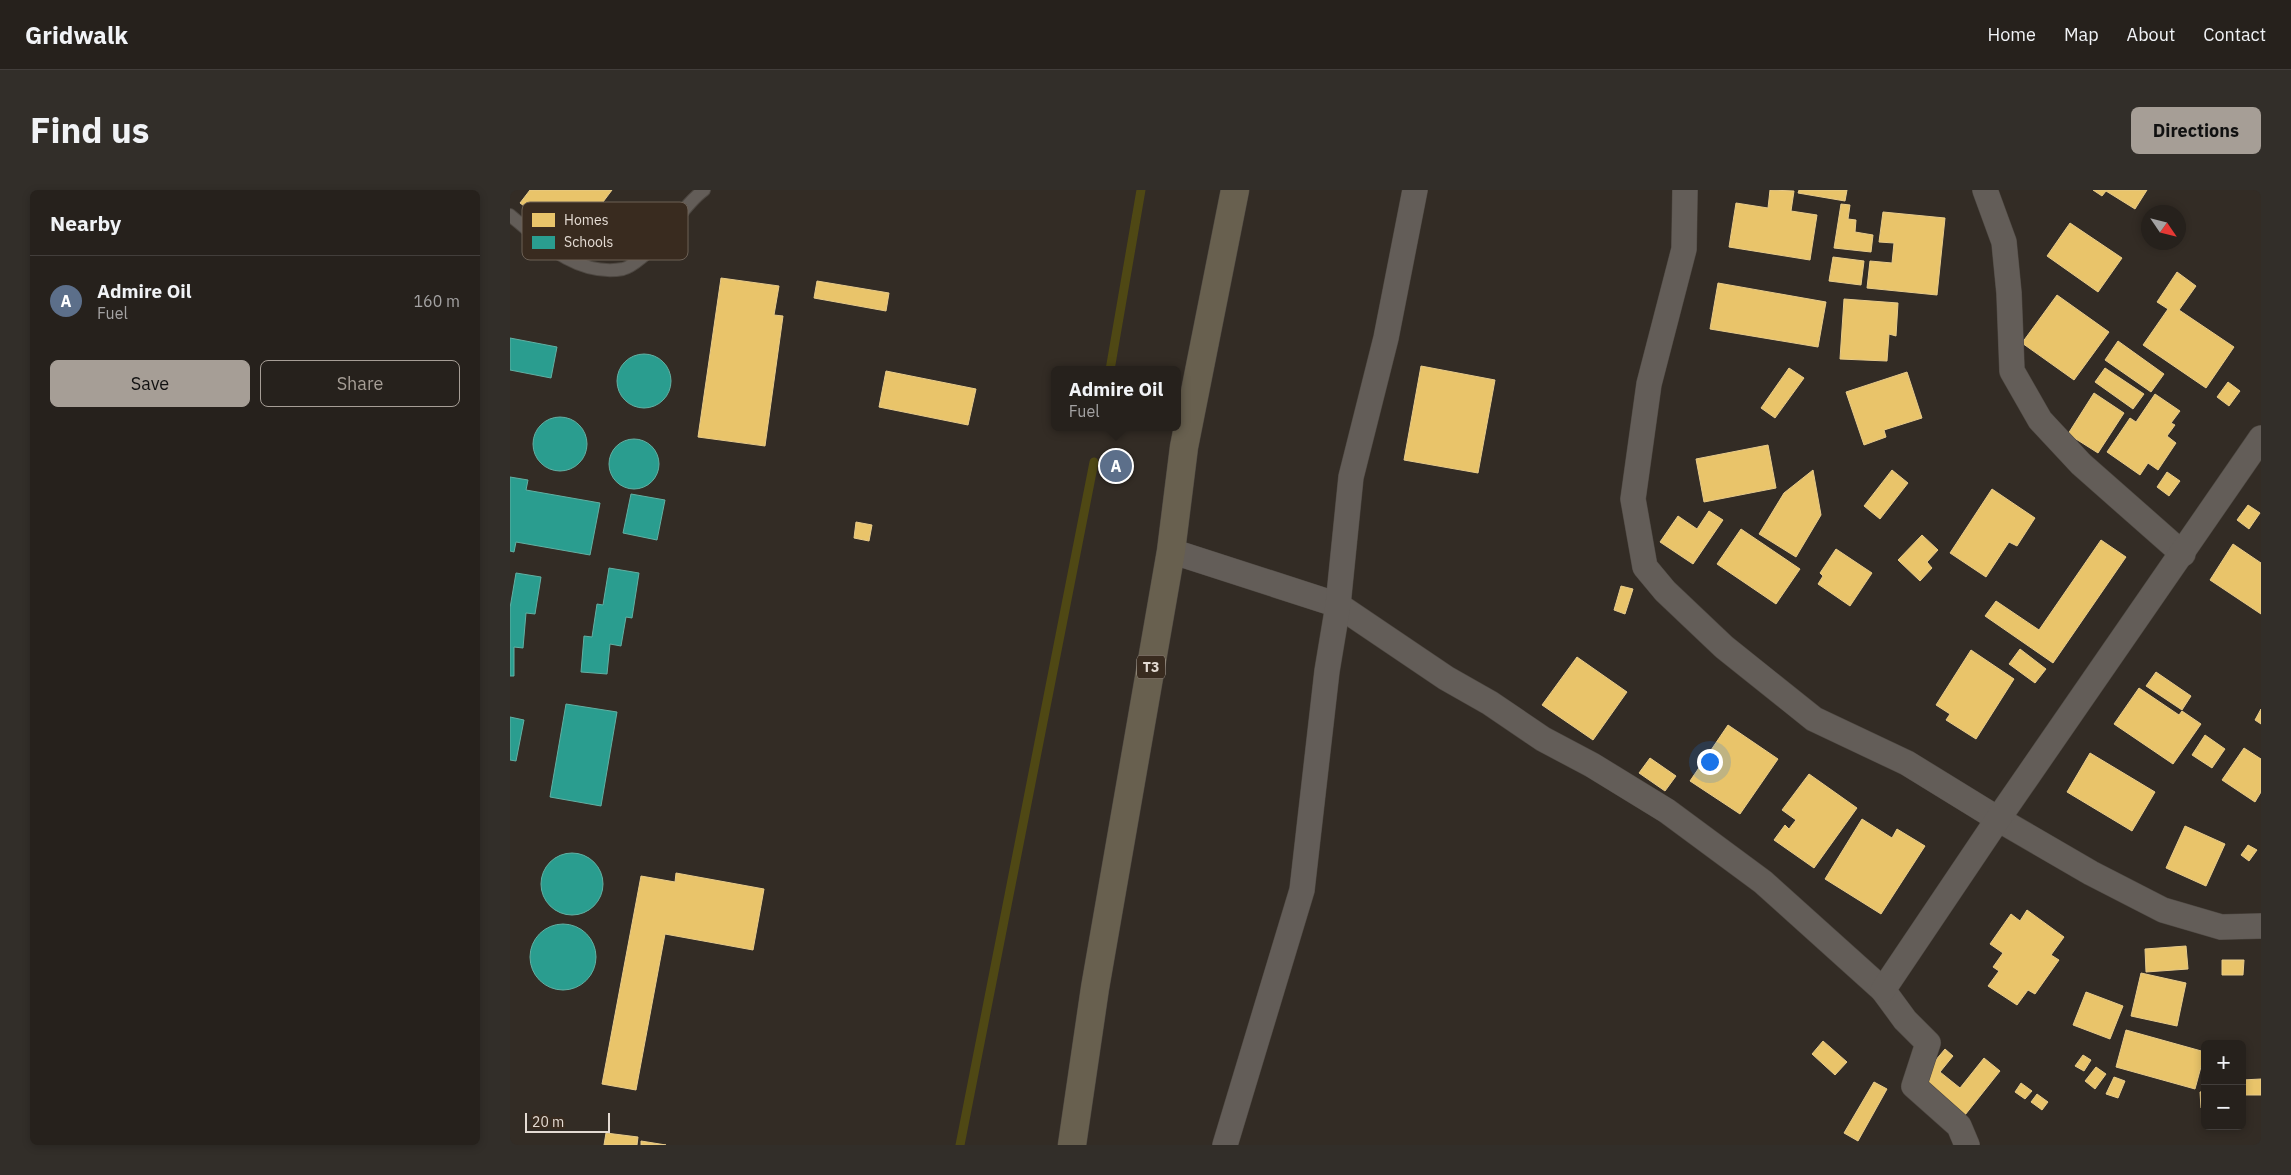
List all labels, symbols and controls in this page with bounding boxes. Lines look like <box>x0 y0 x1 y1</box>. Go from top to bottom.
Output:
text: Gridwalk <box>25 19 128 51</box>
text: Home <box>1988 23 2036 46</box>
text: Map <box>2064 23 2099 46</box>
text: About <box>2127 23 2175 46</box>
text: Contact <box>2203 23 2266 46</box>
text: Find us <box>30 107 149 153</box>
button: Directions <box>2131 107 2261 154</box>
legend <box>522 202 688 260</box>
north arrow <box>2141 205 2186 250</box>
text: Nearby <box>50 209 121 237</box>
text: Homes <box>564 211 609 229</box>
text: Schools <box>564 233 614 251</box>
text: Admire Oil <box>97 279 192 303</box>
text: A <box>61 291 71 311</box>
text: 160 m <box>413 291 460 311</box>
text: Fuel <box>97 303 128 323</box>
button: Save <box>50 360 250 407</box>
button: Share <box>260 360 460 407</box>
popup <box>1051 366 1181 431</box>
text: Admire Oil <box>1069 377 1163 401</box>
text: Fuel <box>1069 401 1100 421</box>
pin: A <box>1100 447 1132 485</box>
road number: T3 <box>1137 656 1165 678</box>
your location <box>1697 749 1723 775</box>
map controls <box>2201 1040 2246 1130</box>
button: + <box>2201 1040 2246 1085</box>
button: − <box>2201 1085 2246 1130</box>
scale bar <box>525 1110 610 1133</box>
text: 20 m <box>532 1113 564 1131</box>

